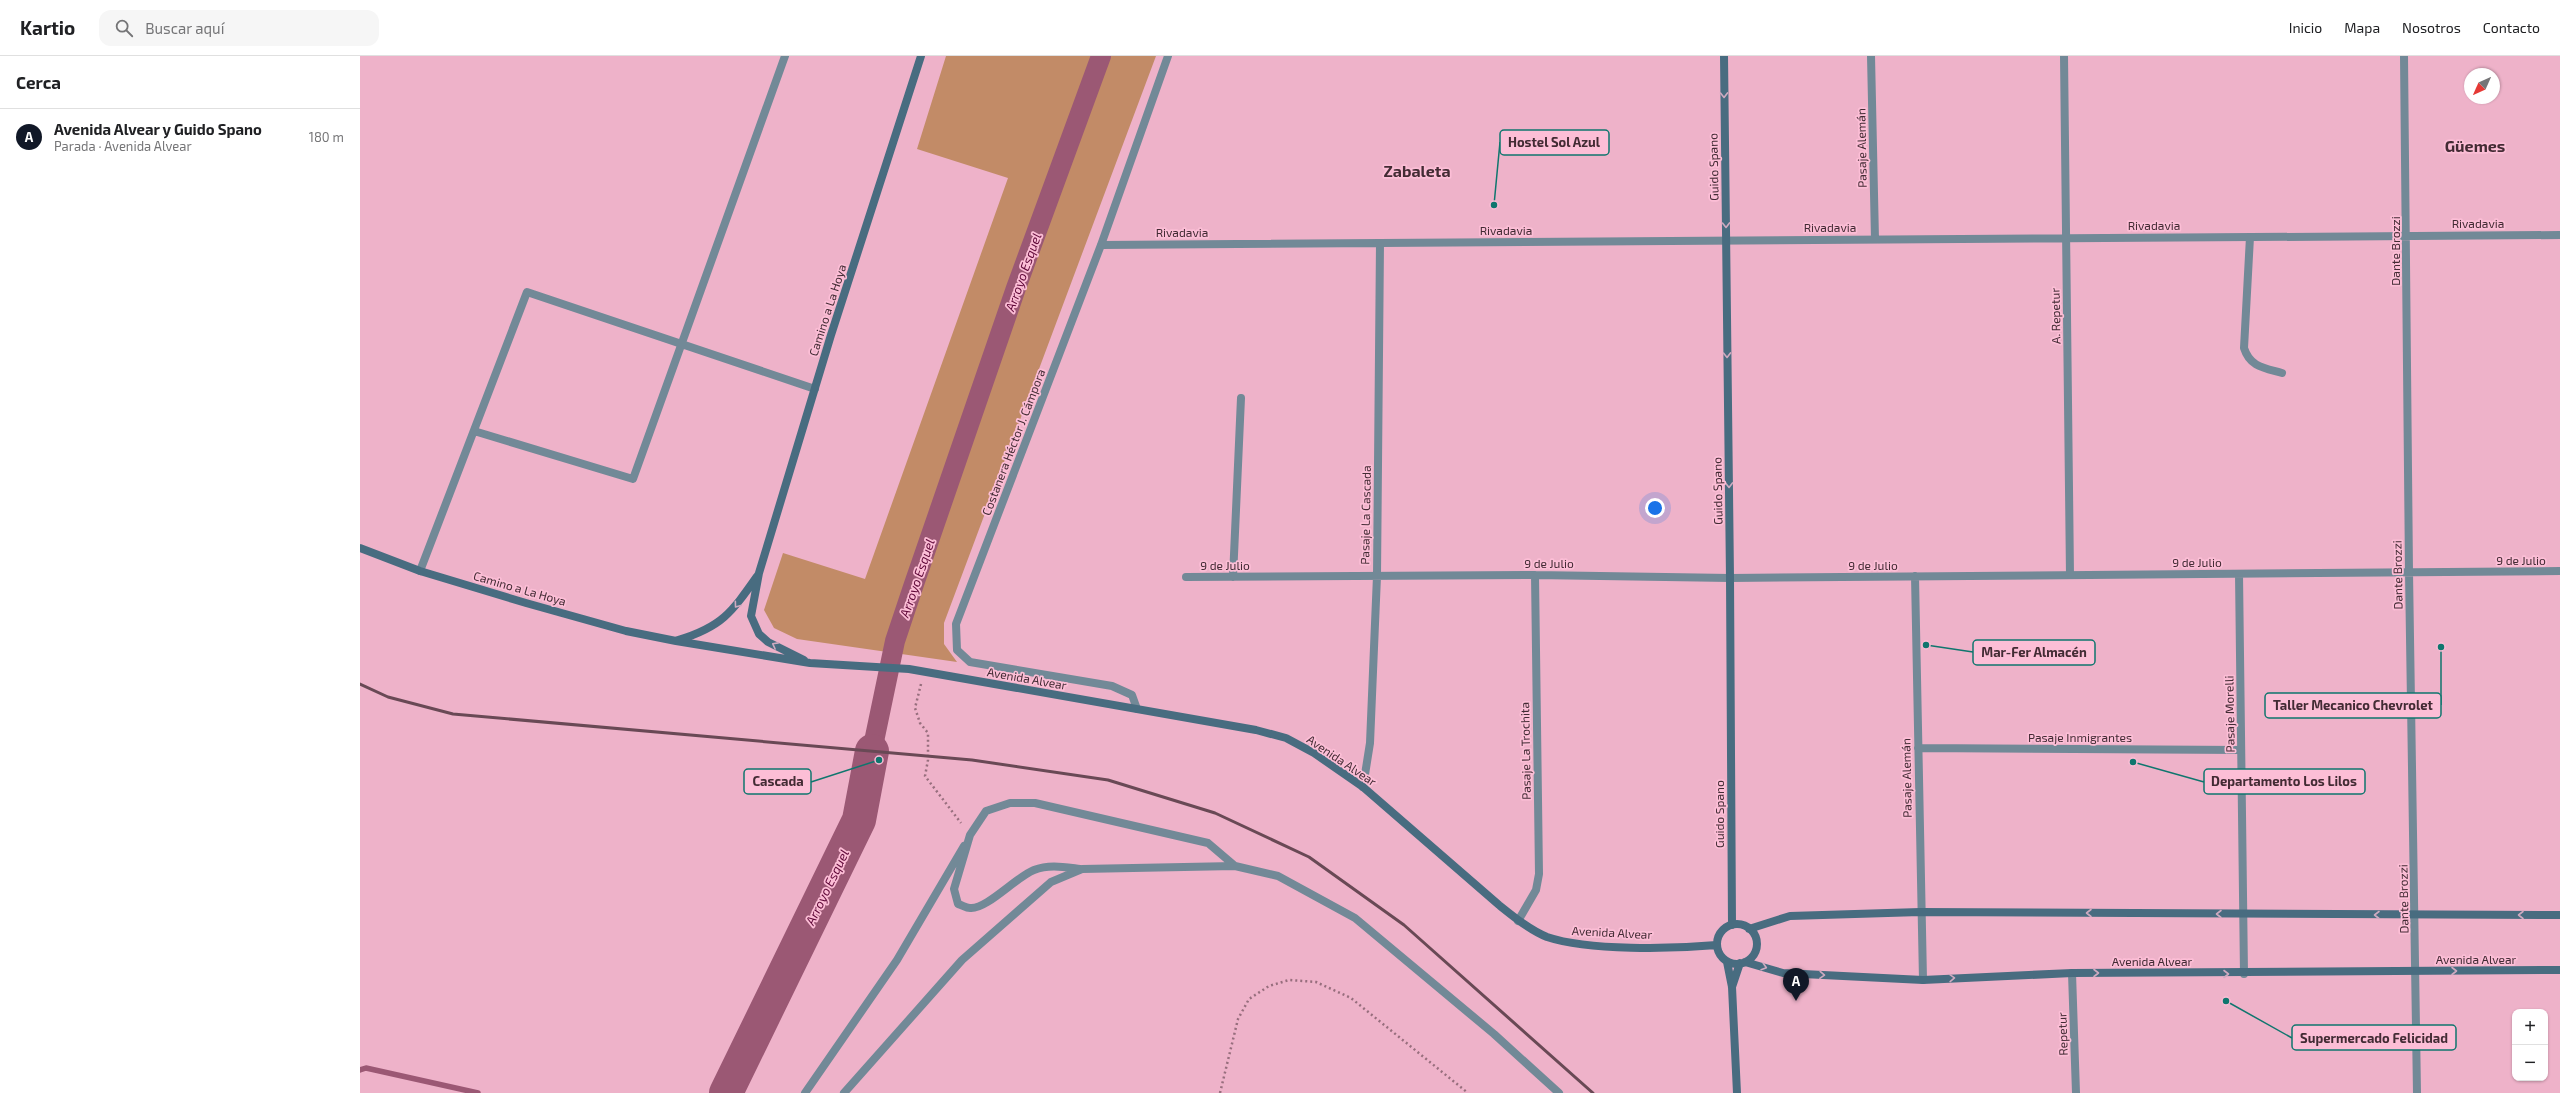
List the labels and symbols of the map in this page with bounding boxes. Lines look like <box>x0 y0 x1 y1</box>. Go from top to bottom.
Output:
north arrow <box>2464 68 2500 104</box>
one-way arrow <box>1720 92 1729 98</box>
street label: Pasaje Alemán <box>1853 108 1870 188</box>
callout: Hostel Sol Azul <box>1500 130 1609 155</box>
street label: Guido Spano <box>1705 133 1721 201</box>
text: Hostel Sol Azul <box>1508 134 1601 150</box>
district label: Güemes <box>2445 136 2505 155</box>
district label: Zabaleta <box>1383 161 1451 180</box>
street label: Dante Brozzi <box>2388 216 2402 286</box>
street label: Rivadavia <box>2452 216 2504 230</box>
street label: Rivadavia <box>2128 218 2180 232</box>
street label: Rivadavia <box>1804 220 1856 234</box>
one-way arrow <box>1722 222 1730 228</box>
street label: Rivadavia <box>1480 223 1532 237</box>
street label: Rivadavia <box>1156 225 1208 239</box>
water label: Arroyo Esquel <box>1001 230 1045 314</box>
street label: Camino a La Hoya <box>806 262 848 358</box>
street label: A. Repetur <box>2048 288 2062 344</box>
one-way arrow <box>1723 352 1732 358</box>
street label: Costanera Héctor J. Cámpora <box>979 367 1047 517</box>
street label: Guido Spano <box>1709 457 1725 525</box>
street label: Pasaje La Cascada <box>1357 465 1374 565</box>
one-way arrow <box>1725 482 1733 488</box>
your location <box>1645 498 1665 518</box>
water label: Arroyo Esquel <box>896 536 938 620</box>
street label: Dante Brozzi <box>2389 540 2405 610</box>
street label: 9 de Julio <box>2496 553 2546 567</box>
street label: 9 de Julio <box>2172 555 2222 569</box>
street label: 9 de Julio <box>1524 556 1574 570</box>
street label: 9 de Julio <box>1200 558 1250 572</box>
street label: 9 de Julio <box>1848 558 1898 572</box>
street label: Camino a La Hoya <box>472 568 568 608</box>
one-way arrow <box>734 601 742 608</box>
callout: Mar-Fer Almacén <box>1973 640 2095 665</box>
one-way arrow <box>772 643 779 650</box>
text: Mar-Fer Almacén <box>1981 644 2087 660</box>
street label: Avenida Alvear <box>986 664 1068 692</box>
street label: Pasaje Morelli <box>2221 675 2238 753</box>
callout: Taller Mecanico Chevrolet <box>2265 693 2441 718</box>
text: Taller Mecanico Chevrolet <box>2273 697 2434 713</box>
street label: Pasaje La Trochita <box>1517 702 1534 800</box>
street label: Pasaje Inmigrantes <box>2028 730 2132 745</box>
street label: Avenida Alvear <box>1305 732 1380 788</box>
street label: Pasaje Alemán <box>1898 738 1915 818</box>
callout: Cascada <box>744 769 811 794</box>
callout: Departamento Los Lilos <box>2204 769 2365 794</box>
text: Cascada <box>752 773 804 789</box>
text: Departamento Los Lilos <box>2211 773 2357 789</box>
street label: Guido Spano <box>1712 780 1726 848</box>
water label: Arroyo Esquel <box>801 846 852 928</box>
street label: Dante Brozzi <box>2395 864 2411 934</box>
one-way arrow <box>2086 909 2092 917</box>
one-way arrow <box>2216 910 2222 918</box>
one-way arrow <box>2374 911 2380 919</box>
one-way arrow <box>2518 911 2524 919</box>
street label: Avenida Alvear <box>1571 923 1653 941</box>
street label: Avenida Alvear <box>2436 952 2517 966</box>
street label: Avenida Alvear <box>2112 954 2193 968</box>
one-way arrow <box>1760 963 1767 971</box>
one-way arrow <box>2451 967 2457 975</box>
pin: A <box>1783 968 1809 1001</box>
one-way arrow <box>2093 969 2099 977</box>
one-way arrow <box>2223 970 2229 978</box>
one-way arrow <box>1819 971 1825 979</box>
one-way arrow <box>1949 974 1955 983</box>
street label: Repetur <box>2054 1012 2070 1056</box>
callout: Supermercado Felicidad <box>2292 1025 2456 1050</box>
text: Supermercado Felicidad <box>2300 1030 2448 1046</box>

